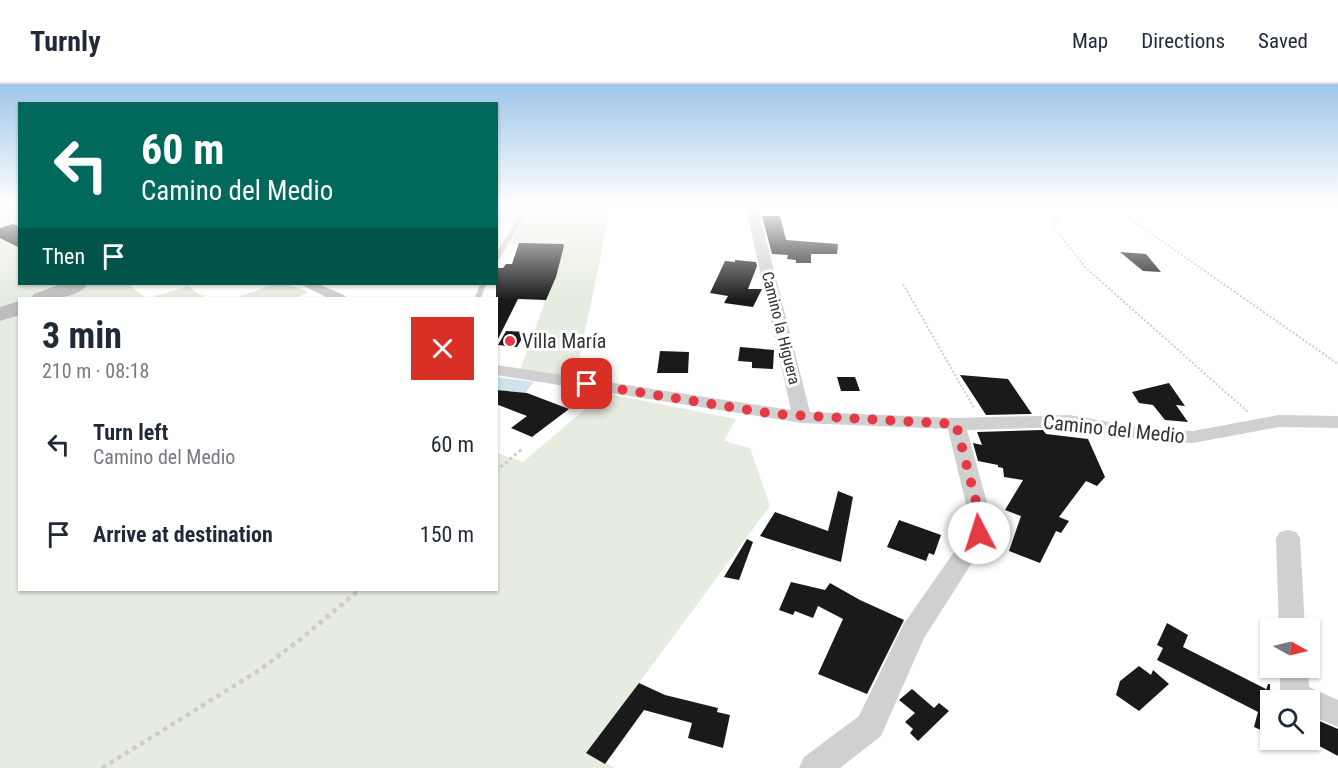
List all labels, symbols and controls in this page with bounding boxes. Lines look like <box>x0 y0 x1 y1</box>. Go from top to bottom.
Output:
text: Turnly <box>30 25 101 58</box>
text: Map <box>1072 29 1108 53</box>
text: Directions <box>1141 29 1225 53</box>
text: Saved <box>1258 29 1308 53</box>
text: 60 m <box>141 125 224 174</box>
icon: left <box>42 126 120 204</box>
text: Camino del Medio <box>141 175 333 207</box>
icon: arrive <box>97 240 130 273</box>
text: Then <box>42 244 85 269</box>
street label: Camino la Higuera <box>758 269 804 387</box>
text: 3 min <box>42 315 122 357</box>
button: close <box>411 317 474 380</box>
place label: Villa María <box>522 329 606 353</box>
marker: Villa María <box>503 334 517 348</box>
pin <box>561 358 612 409</box>
text: 210 m · 08:18 <box>42 359 149 383</box>
icon: arrive <box>570 367 603 400</box>
street label: Camino del Medio <box>1042 410 1186 448</box>
text: Turn left <box>93 420 168 445</box>
icon: left <box>42 428 75 461</box>
text: 60 m <box>431 432 474 457</box>
text: Camino del Medio <box>93 445 235 469</box>
position arrow <box>947 501 1011 565</box>
icon: arrive <box>42 518 75 551</box>
text: Arrive at destination <box>93 522 273 547</box>
text: 150 m <box>420 522 474 547</box>
north arrow <box>1260 618 1320 678</box>
map controls <box>1260 618 1320 750</box>
button: search <box>1260 690 1320 750</box>

